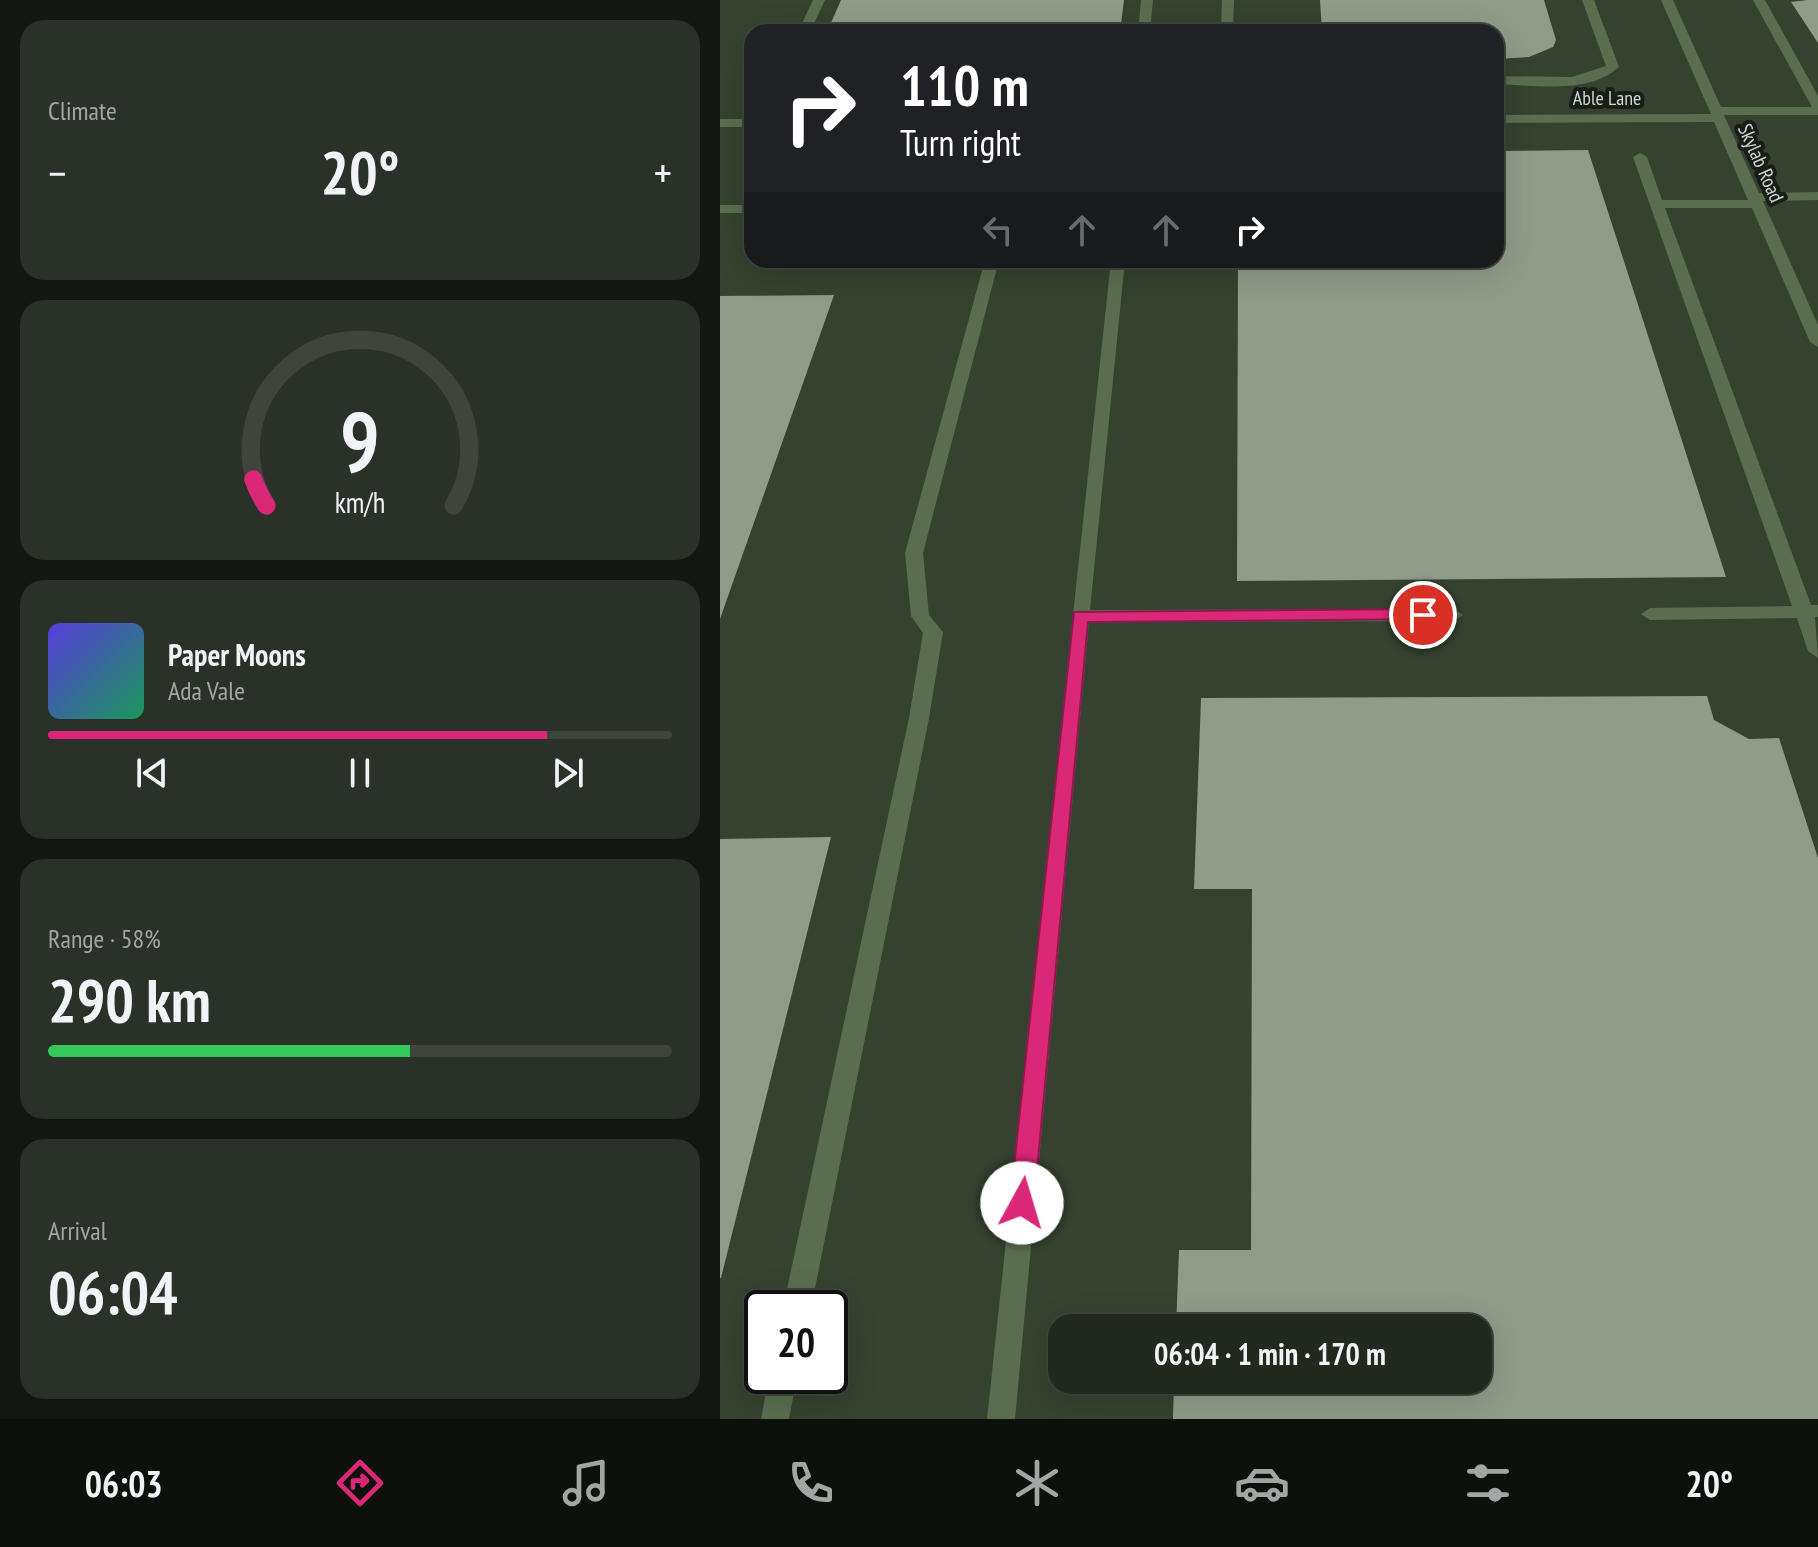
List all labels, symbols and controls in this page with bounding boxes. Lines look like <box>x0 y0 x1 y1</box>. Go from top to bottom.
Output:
text: 110 m <box>900 49 1029 121</box>
icon: right <box>768 56 872 160</box>
street label: Able Lane <box>1573 85 1641 111</box>
text: Climate <box>48 94 117 127</box>
text: Turn right <box>900 119 1021 166</box>
street label: Skylab Road <box>1732 120 1790 206</box>
text: 20° <box>320 133 400 211</box>
text: − <box>48 144 66 201</box>
text: + <box>654 144 672 201</box>
icon: left <box>976 208 1020 252</box>
icon: ahead <box>1060 208 1104 252</box>
icon: ahead <box>1144 208 1188 252</box>
icon: right <box>1228 208 1272 252</box>
text: 9 <box>340 386 380 494</box>
text: km/h <box>335 484 385 521</box>
pin <box>1389 581 1457 649</box>
icon: arrive <box>1401 593 1445 637</box>
text: Paper Moons <box>168 635 306 674</box>
text: Ada Vale <box>168 674 245 707</box>
icon: previous <box>130 751 174 795</box>
icon: pause <box>338 751 382 795</box>
icon: next <box>546 751 590 795</box>
text: Range · 58% <box>48 922 161 955</box>
text: 290 km <box>48 961 211 1039</box>
position arrow <box>980 1161 1064 1245</box>
text: Arrival <box>48 1214 107 1247</box>
text: 06:04 <box>48 1253 178 1331</box>
speed limit sign: 20 <box>744 1290 848 1394</box>
text: 06:04 · 1 min · 170 m <box>1154 1334 1386 1373</box>
icon: directions <box>332 1455 388 1511</box>
icon: music <box>558 1455 614 1511</box>
icon: phone <box>783 1455 839 1511</box>
icon: climate <box>1009 1455 1065 1511</box>
icon: car <box>1234 1455 1290 1511</box>
icon: filters <box>1460 1455 1516 1511</box>
text: 06:03 <box>85 1460 163 1507</box>
text: 20° <box>1686 1460 1733 1507</box>

